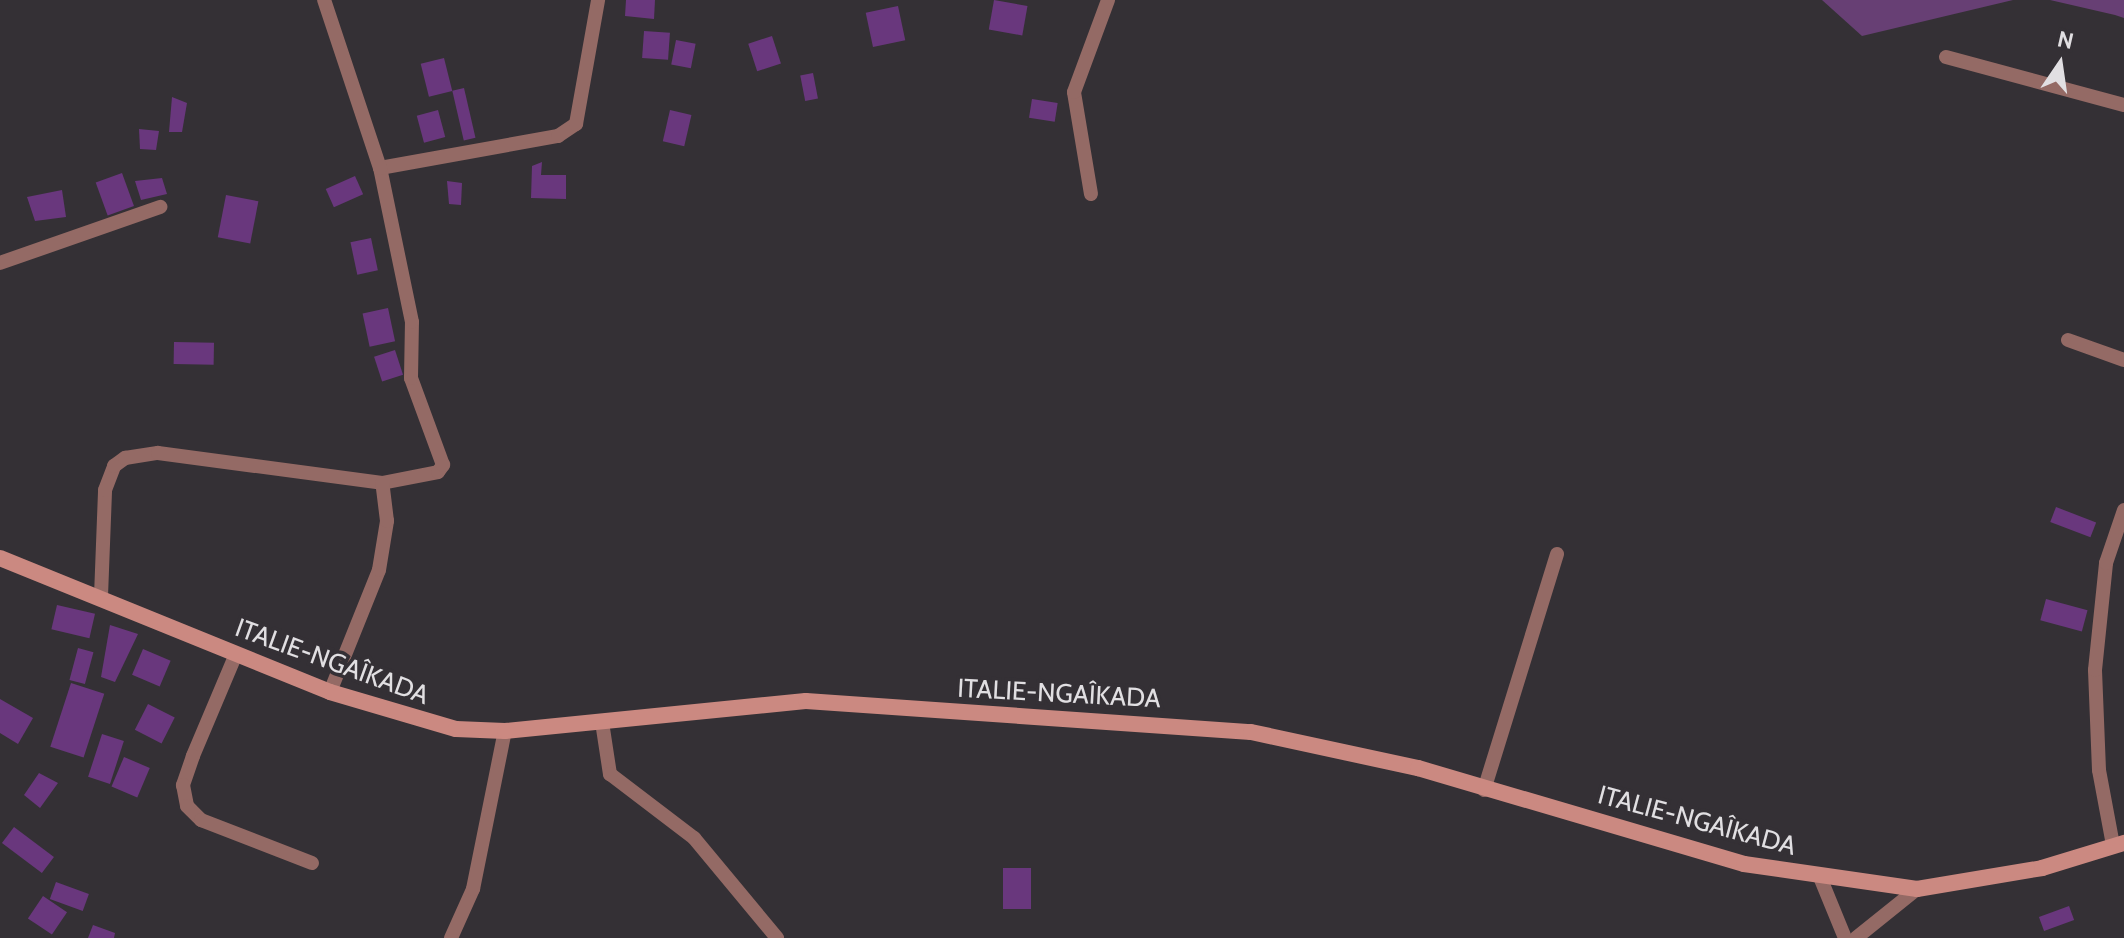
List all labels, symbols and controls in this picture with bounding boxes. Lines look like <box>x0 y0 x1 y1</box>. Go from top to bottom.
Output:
north arrow <box>2020 24 2100 104</box>
text: N <box>2055 25 2076 55</box>
street label: ITALIE-NGAÎKADA <box>231 613 433 711</box>
street label: ITALIE-NGAÎKADA <box>957 673 1161 715</box>
street label: ITALIE-NGAÎKADA <box>1595 780 1799 862</box>

